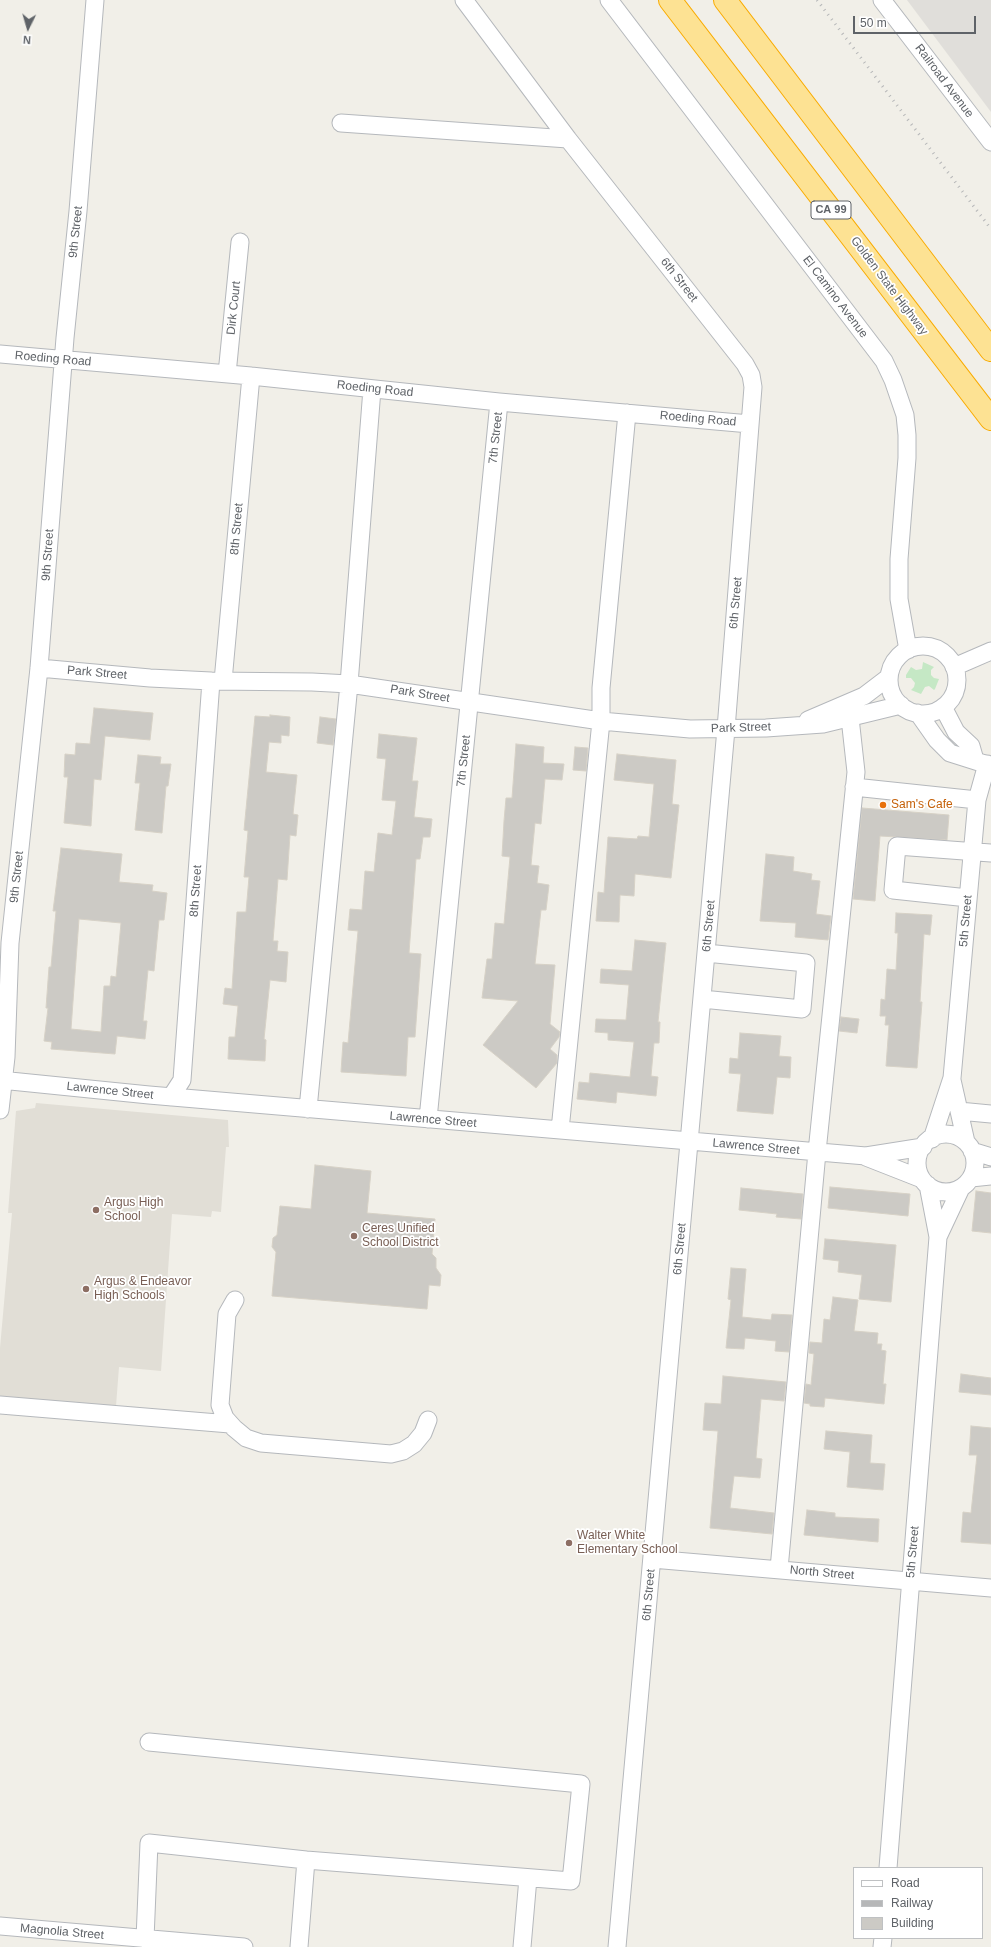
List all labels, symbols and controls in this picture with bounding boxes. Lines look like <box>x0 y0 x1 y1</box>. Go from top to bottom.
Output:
north arrow <box>8 8 48 48</box>
scale bar <box>855 8 978 34</box>
text: 50 m <box>860 16 887 30</box>
text: N <box>22 34 31 46</box>
street label: Railroad Avenue <box>912 41 976 121</box>
road number: CA 99 <box>811 201 851 219</box>
street label: 9th Street <box>66 205 86 259</box>
street label: Golden State Highway <box>847 234 931 338</box>
street label: El Camino Avenue <box>799 253 871 341</box>
street label: 6th Street <box>657 255 701 305</box>
street label: Dirk Court <box>224 280 244 336</box>
street label: Roeding Road <box>14 348 92 370</box>
street label: Roeding Road <box>336 378 414 400</box>
street label: Roeding Road <box>659 408 737 430</box>
street label: 7th Street <box>486 411 506 465</box>
street label: 8th Street <box>228 502 246 556</box>
street label: 9th Street <box>39 529 57 581</box>
street label: 6th Street <box>727 576 745 630</box>
street label: Park Street <box>66 663 128 683</box>
street label: Park Street <box>389 682 451 706</box>
street label: Park Street <box>711 720 771 736</box>
street label: 7th Street <box>454 734 474 788</box>
place label: Sam's Cafe <box>891 798 953 812</box>
marker: Sam's Cafe <box>878 800 888 810</box>
street label: 9th Street <box>7 850 27 904</box>
street label: 8th Street <box>187 865 205 917</box>
street label: 5th Street <box>957 894 975 948</box>
street label: 6th Street <box>700 899 718 953</box>
street label: Lawrence Street <box>66 1079 154 1103</box>
street label: Lawrence Street <box>389 1109 477 1131</box>
street label: Lawrence Street <box>712 1136 800 1158</box>
place label: Argus High School <box>104 1196 163 1224</box>
marker: Argus High School <box>91 1205 101 1215</box>
place label: Ceres Unified School District <box>362 1222 439 1250</box>
street label: 6th Street <box>671 1222 689 1276</box>
marker: Ceres Unified School District <box>349 1231 359 1241</box>
place label: Argus & Endeavor High Schools <box>94 1275 191 1303</box>
marker: Argus & Endeavor High Schools <box>81 1284 91 1294</box>
street label: 5th Street <box>904 1525 922 1579</box>
place label: Walter White Elementary School <box>577 1529 678 1557</box>
marker: Walter White Elementary School <box>564 1538 574 1548</box>
street label: North Street <box>789 1563 855 1583</box>
street label: 6th Street <box>640 1568 658 1622</box>
legend <box>853 1867 983 1939</box>
text: Road <box>891 1876 920 1890</box>
text: Railway <box>891 1896 933 1910</box>
text: Building <box>891 1916 934 1930</box>
street label: Magnolia Street <box>20 1921 104 1943</box>

